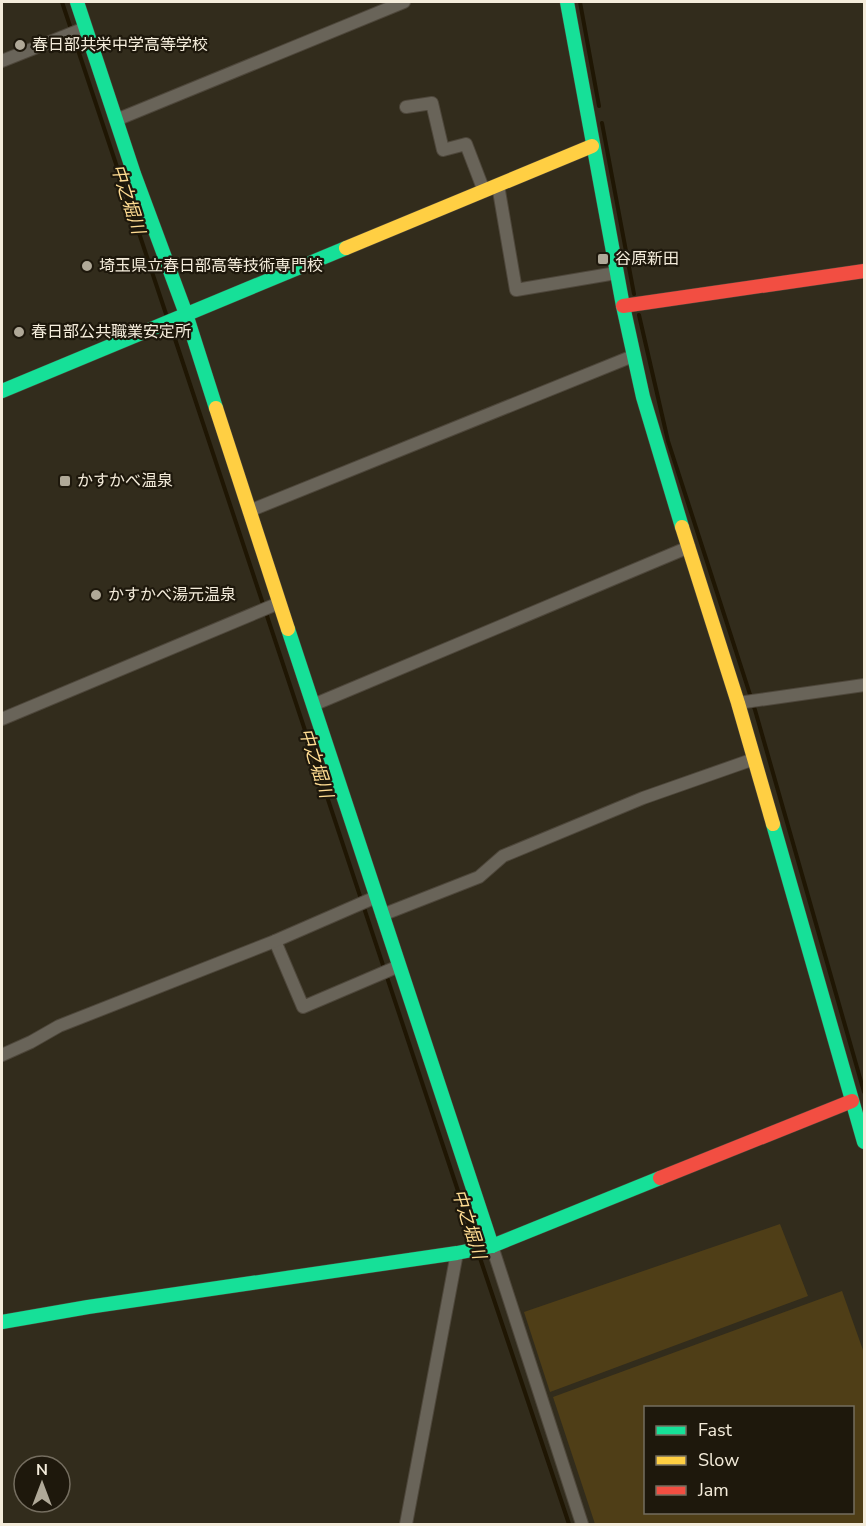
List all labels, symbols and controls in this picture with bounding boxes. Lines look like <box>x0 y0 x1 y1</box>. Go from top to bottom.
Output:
place label: 春日部共栄中学高等学校 <box>32 34 208 56</box>
marker: 春日部共栄中学高等学校 <box>13 38 27 52</box>
water label: 中之堀川 <box>105 161 151 239</box>
place label: 谷原新田 <box>615 248 679 270</box>
marker: 谷原新田 <box>596 252 610 266</box>
place label: 埼玉県立春日部高等技術専門校 <box>99 255 323 277</box>
marker: 埼玉県立春日部高等技術専門校 <box>80 259 94 273</box>
place label: 春日部公共職業安定所 <box>31 321 191 343</box>
marker: 春日部公共職業安定所 <box>12 325 26 339</box>
place label: かすかべ温泉 <box>77 470 173 492</box>
marker: かすかべ温泉 <box>58 474 72 488</box>
place label: かすかべ湯元温泉 <box>108 584 236 606</box>
marker: かすかべ湯元温泉 <box>89 588 103 602</box>
water label: 中之堀川 <box>293 725 339 803</box>
water label: 中之堀川 <box>446 1186 492 1264</box>
legend <box>644 1406 854 1514</box>
text: Fast <box>698 1418 733 1442</box>
text: Slow <box>698 1448 739 1472</box>
north arrow <box>12 1454 72 1514</box>
text: N <box>36 1459 48 1481</box>
text: Jam <box>697 1478 729 1502</box>

